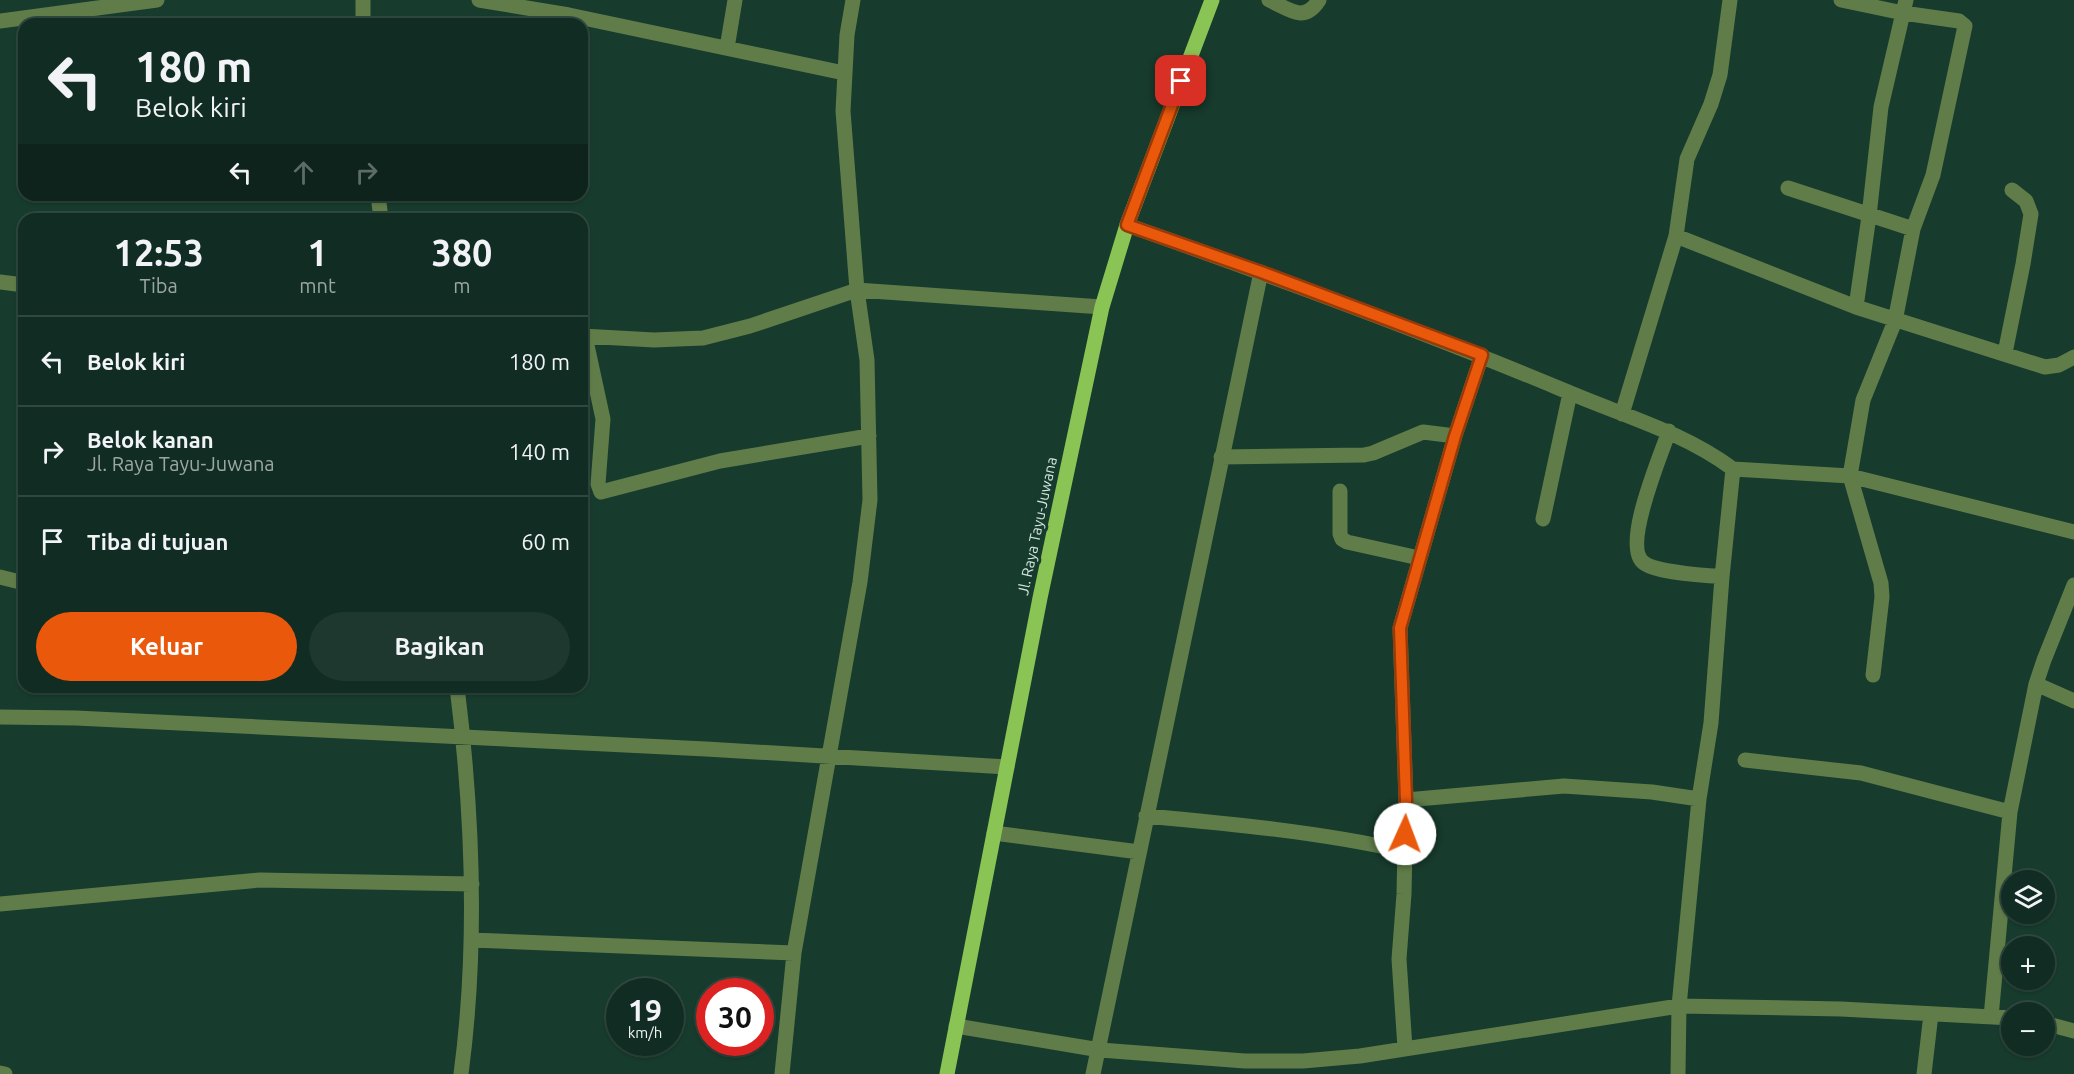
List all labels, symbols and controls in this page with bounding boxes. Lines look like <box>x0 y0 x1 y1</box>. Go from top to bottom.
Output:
icon: left <box>36 42 114 120</box>
text: 180 m <box>135 43 252 90</box>
pin <box>1155 55 1206 106</box>
icon: arrive <box>1164 64 1197 97</box>
text: Belok kiri <box>135 92 247 122</box>
icon: left <box>224 156 257 189</box>
icon: ahead <box>287 156 320 189</box>
icon: right <box>350 156 383 189</box>
text: 12:53 <box>114 232 204 273</box>
text: 1 <box>307 232 328 273</box>
text: 380 <box>431 232 492 273</box>
text: Tiba <box>139 274 178 297</box>
text: mnt <box>299 274 336 297</box>
text: m <box>453 274 471 297</box>
icon: left <box>36 345 69 378</box>
text: Belok kiri <box>87 349 185 374</box>
text: 180 m <box>509 349 570 374</box>
text: Belok kanan <box>87 427 214 452</box>
icon: right <box>36 435 69 468</box>
text: 140 m <box>509 439 570 464</box>
text: Jl. Raya Tayu-Juwana <box>87 452 275 475</box>
street label: Jl. Raya Tayu-Juwana <box>1014 455 1060 597</box>
icon: arrive <box>36 525 69 558</box>
text: Tiba di tujuan <box>87 529 228 554</box>
text: 60 m <box>521 529 570 554</box>
button: Keluar <box>36 612 297 681</box>
button: Bagikan <box>309 612 570 681</box>
position arrow <box>1373 802 1437 866</box>
map controls <box>2001 870 2055 1056</box>
button: layers <box>2001 870 2055 924</box>
button: + <box>2001 936 2055 990</box>
speed limit sign: 30 <box>696 978 774 1056</box>
text: 19 <box>628 993 662 1027</box>
button: − <box>2001 1002 2055 1056</box>
text: km/h <box>628 1024 662 1041</box>

